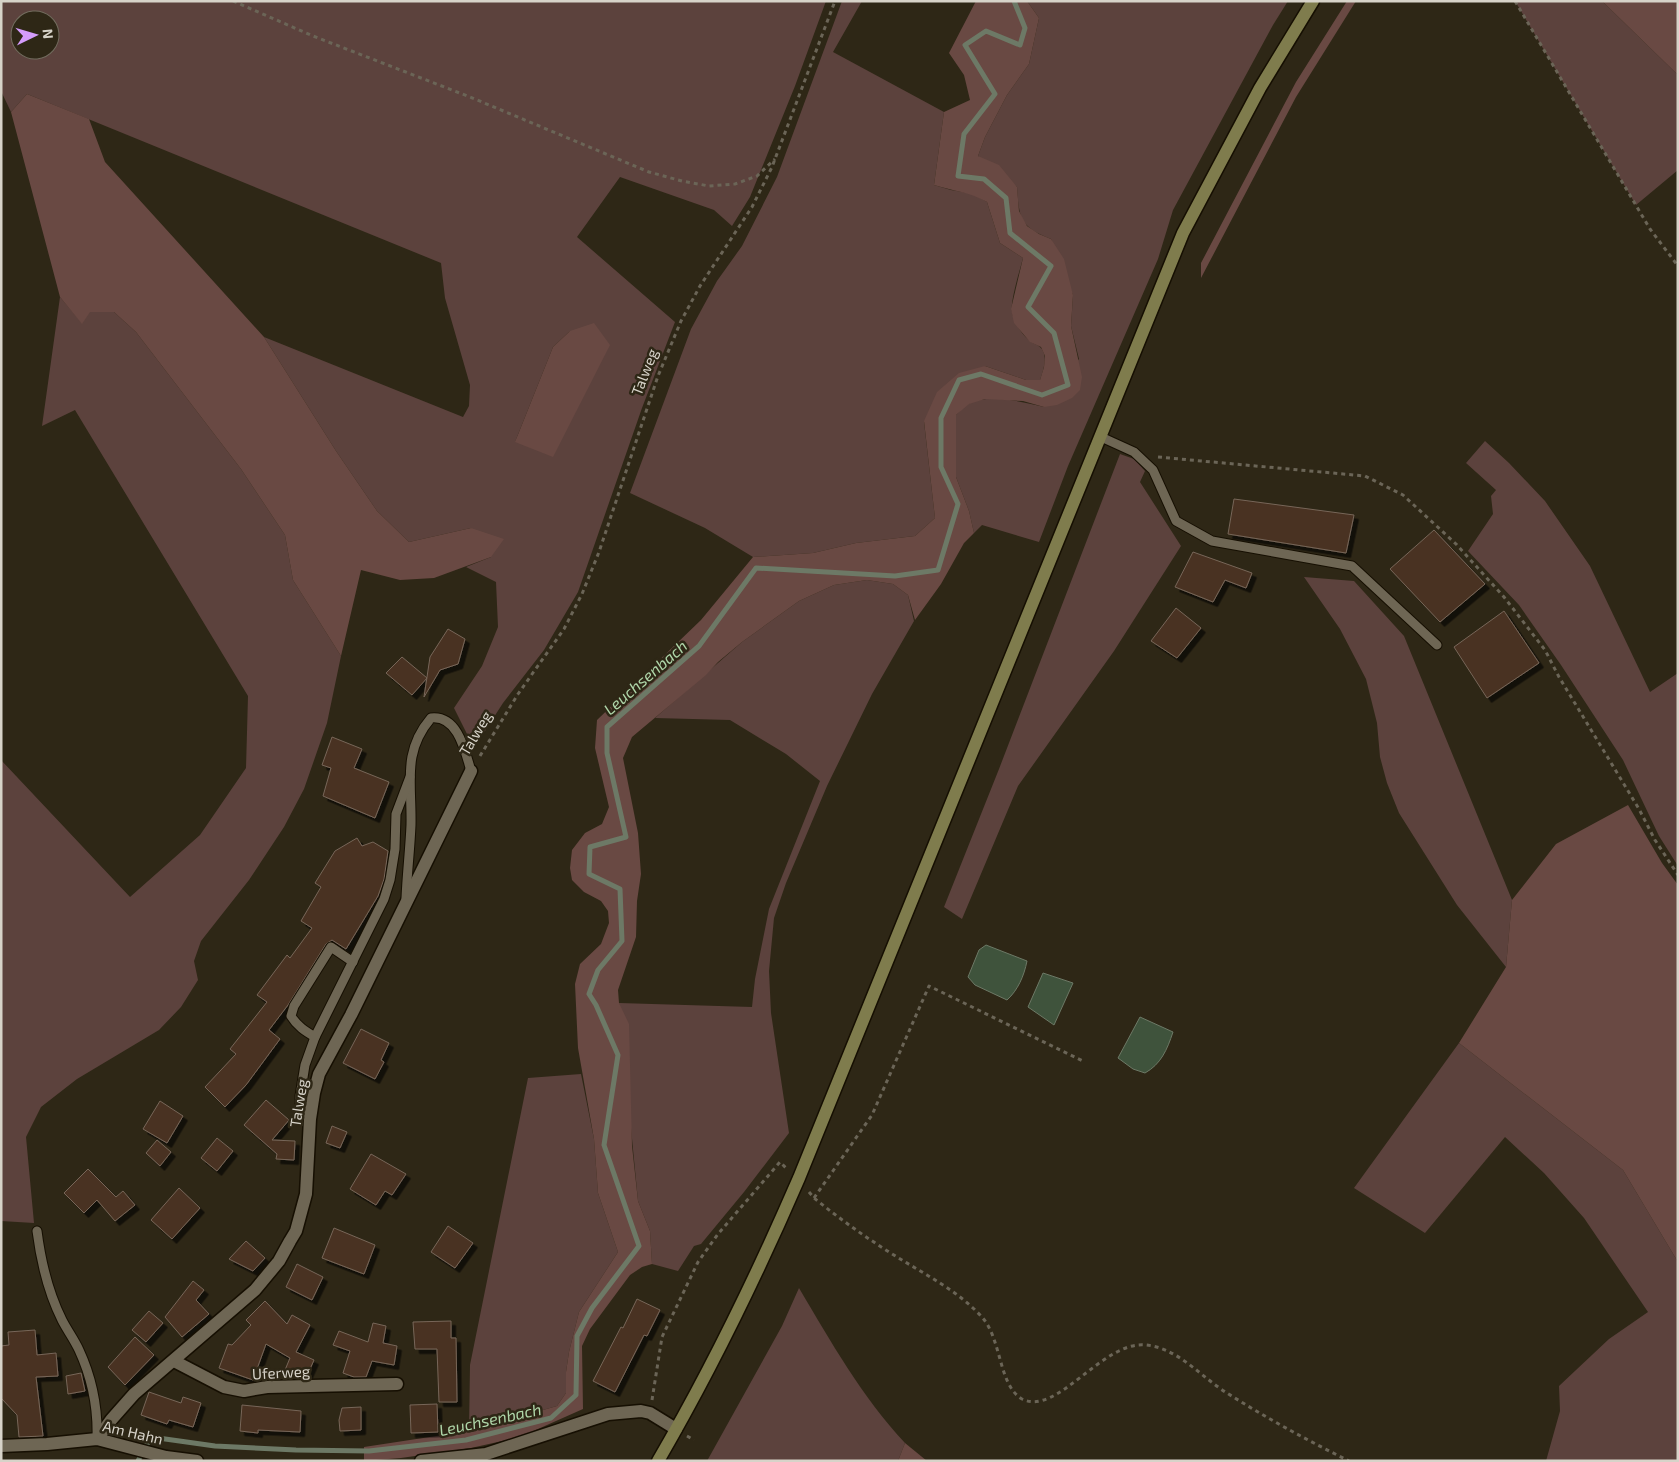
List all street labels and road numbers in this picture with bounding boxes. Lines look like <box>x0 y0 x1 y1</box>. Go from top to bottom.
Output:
street label: Talweg <box>627 346 661 398</box>
street label: Talweg <box>455 707 496 758</box>
street label: Talweg <box>285 1077 311 1128</box>
street label: Uferweg <box>251 1361 311 1383</box>
street label: Am Hahn <box>101 1416 165 1448</box>

